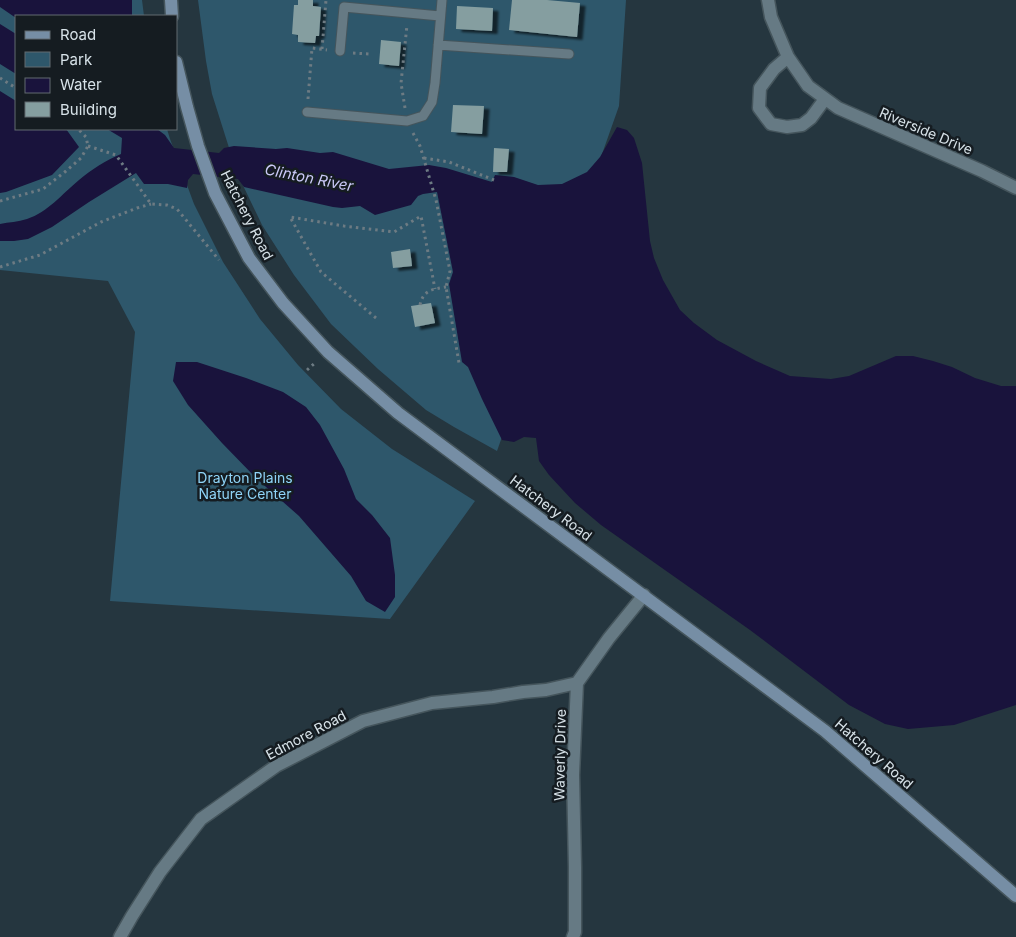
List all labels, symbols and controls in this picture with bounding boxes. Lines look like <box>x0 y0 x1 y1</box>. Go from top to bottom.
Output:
legend <box>15 15 178 130</box>
text: Road <box>60 25 96 44</box>
text: Park <box>60 50 93 69</box>
text: Water <box>60 75 102 94</box>
text: Building <box>60 100 117 119</box>
street label: Riverside Drive <box>877 103 975 158</box>
water label: Clinton River <box>263 160 355 195</box>
street label: Hatchery Road <box>218 167 277 262</box>
park label: Drayton Plains Nature Center <box>197 469 293 502</box>
street label: Hatchery Road <box>507 471 596 544</box>
street label: Edmore Road <box>263 706 349 763</box>
street label: Waverly Drive <box>550 709 569 801</box>
street label: Hatchery Road <box>832 715 917 792</box>

